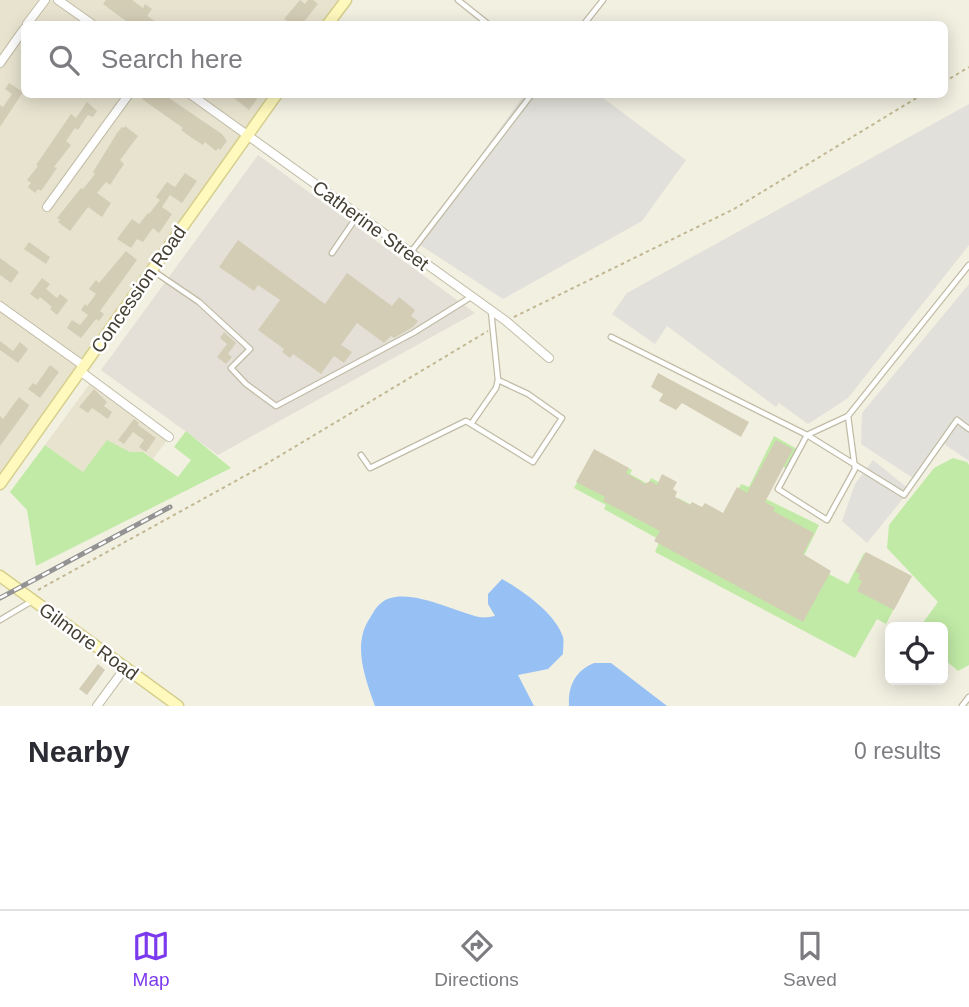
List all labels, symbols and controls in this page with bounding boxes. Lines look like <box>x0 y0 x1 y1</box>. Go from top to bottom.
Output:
search box <box>21 21 948 98</box>
icon: search <box>45 41 83 79</box>
text: Search here <box>101 44 243 74</box>
street label: Catherine Street <box>309 176 433 275</box>
street label: Concession Road <box>87 222 190 357</box>
street label: Gilmore Road <box>35 598 142 684</box>
map controls <box>885 622 948 685</box>
button: locate <box>885 622 948 685</box>
text: Nearby <box>28 735 130 768</box>
text: 0 results <box>854 738 941 764</box>
tab: Map <box>132 927 170 991</box>
tab: Directions <box>434 927 519 991</box>
tab: Saved <box>783 927 837 991</box>

